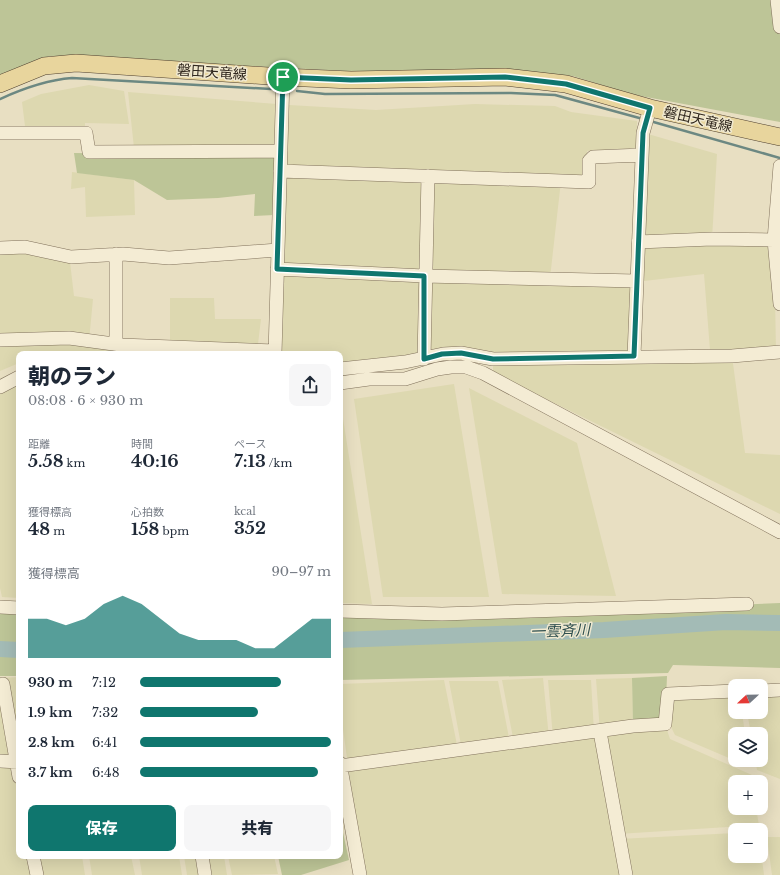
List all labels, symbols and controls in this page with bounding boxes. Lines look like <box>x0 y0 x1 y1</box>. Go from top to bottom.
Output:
pin <box>266 60 300 94</box>
street label: 磐田天竜線 <box>176 61 248 83</box>
icon: arrive <box>272 66 294 88</box>
street label: 磐田天竜線 <box>662 102 734 136</box>
text: 朝のラン <box>28 363 116 390</box>
button: share <box>289 364 331 406</box>
text: 08:08 · 6 × 930 m <box>28 392 143 409</box>
text: 距離 <box>28 437 50 451</box>
text: 時間 <box>131 437 153 451</box>
text: ペース <box>234 437 266 451</box>
text: 5.58 <box>28 451 63 472</box>
text: 40:16 <box>131 451 179 472</box>
text: 7:13 <box>234 451 266 472</box>
text: km <box>63 456 85 470</box>
text: /km <box>266 456 292 470</box>
text: kcal <box>234 504 256 518</box>
text: 獲得標高 <box>28 505 72 519</box>
text: 心拍数 <box>131 505 164 519</box>
text: 352 <box>234 518 266 539</box>
text: 48 <box>28 519 50 540</box>
text: 158 <box>131 519 159 540</box>
text: m <box>50 524 65 538</box>
text: bpm <box>159 524 189 538</box>
text: 90–97 m <box>271 563 331 580</box>
text: 獲得標高 <box>28 565 80 582</box>
water label: 一雲斉川 <box>530 620 592 641</box>
text: 930 m <box>28 674 73 691</box>
text: 7:12 <box>92 674 116 691</box>
north arrow <box>728 679 768 719</box>
map controls <box>728 679 768 863</box>
text: 1.9 km <box>28 704 72 721</box>
text: 7:32 <box>92 704 118 721</box>
button: layers <box>728 727 768 767</box>
text: 2.8 km <box>28 734 75 751</box>
text: 6:41 <box>92 734 117 751</box>
text: 3.7 km <box>28 764 73 781</box>
text: 6:48 <box>92 764 120 781</box>
button: + <box>728 775 768 815</box>
button: 保存 <box>28 805 176 851</box>
button: 共有 <box>184 805 331 851</box>
button: − <box>728 823 768 863</box>

